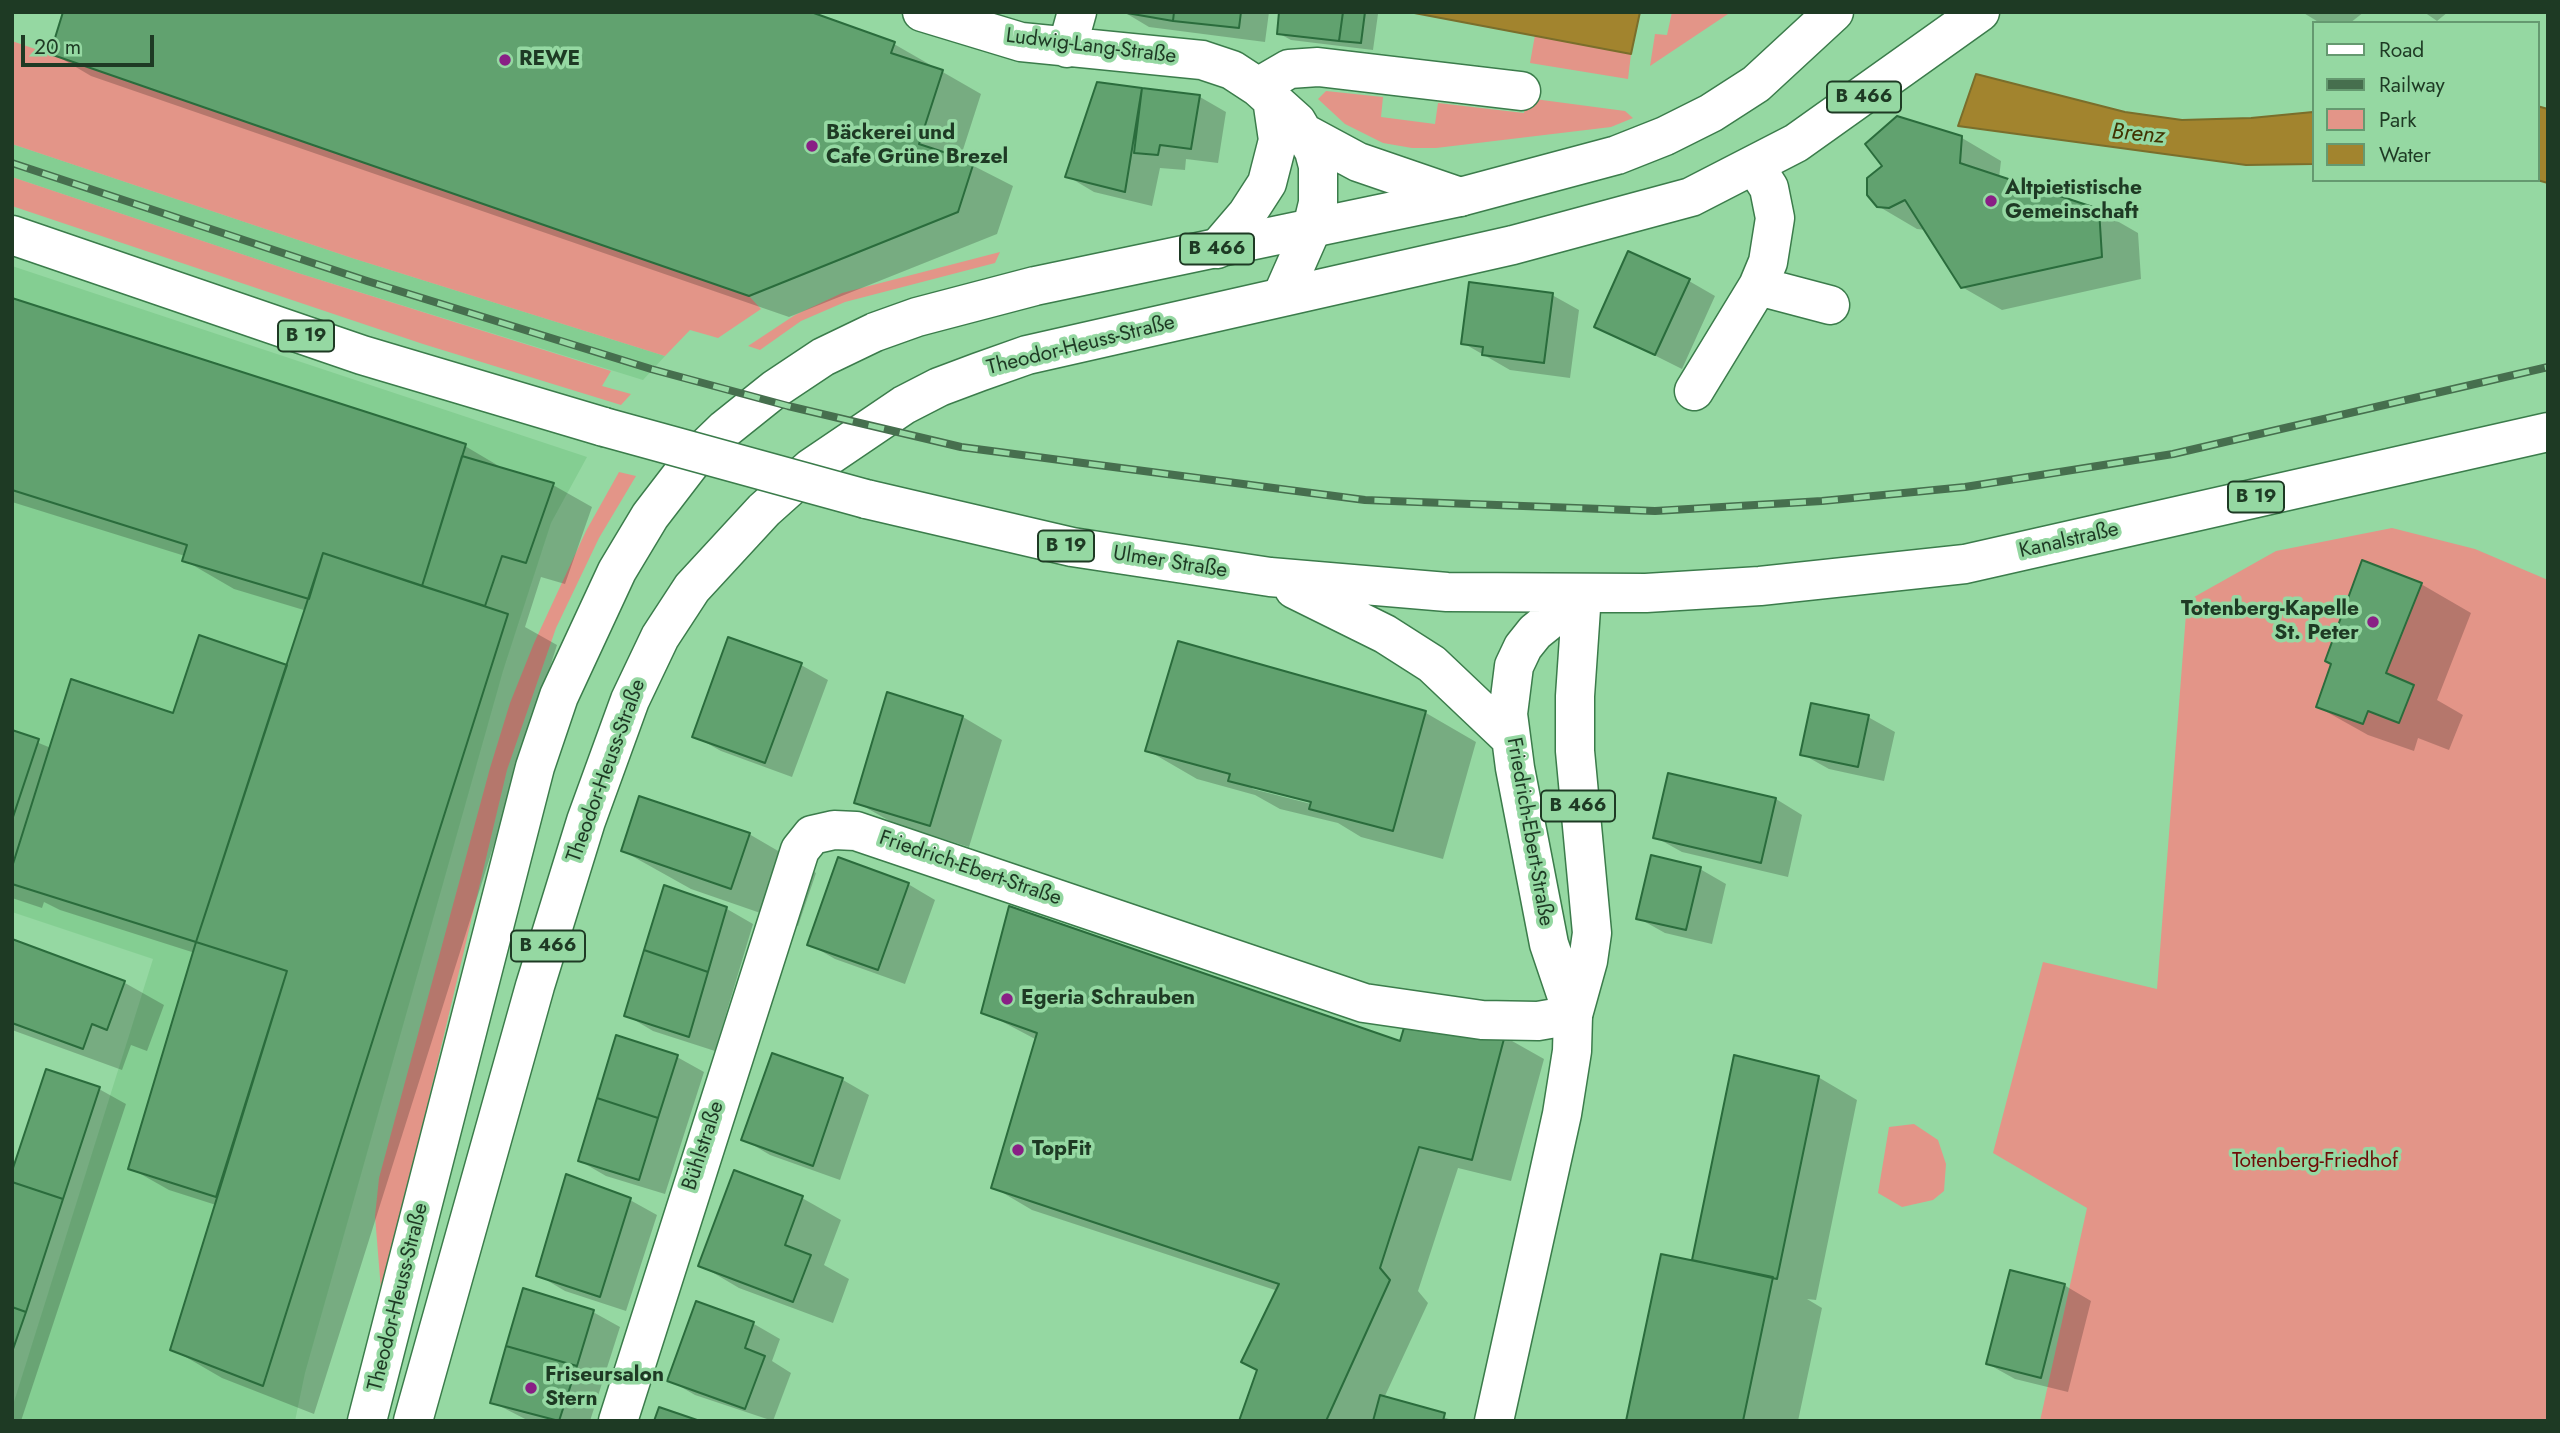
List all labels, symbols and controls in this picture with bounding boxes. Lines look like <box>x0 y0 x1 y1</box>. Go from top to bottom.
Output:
scale bar <box>24 21 158 65</box>
legend <box>2312 21 2539 182</box>
street label: Ludwig-Lang-Straße <box>1004 24 1178 70</box>
text: 20 m <box>34 32 81 62</box>
text: Road <box>2379 35 2424 65</box>
place label: REWE <box>519 47 580 73</box>
marker: REWE <box>497 52 513 68</box>
text: Railway <box>2379 70 2445 100</box>
road number: B 466 <box>1827 82 1901 113</box>
text: Park <box>2379 105 2416 135</box>
water label: Brenz <box>2110 119 2166 151</box>
place label: Bäckerei und Cafe Grüne Brezel <box>826 121 1008 171</box>
marker: Bäckerei und Cafe Grüne Brezel <box>804 138 820 154</box>
text: Water <box>2379 140 2431 170</box>
place label: Altpietistische Gemeinschaft <box>2005 176 2142 226</box>
marker: Altpietistische Gemeinschaft <box>1983 193 1999 209</box>
road number: B 466 <box>1180 233 1254 264</box>
street label: Theodor-Heuss-Straße <box>984 310 1178 382</box>
road number: B 19 <box>278 320 334 352</box>
road number: B 19 <box>2228 482 2284 512</box>
street label: Kanalstraße <box>2017 517 2121 565</box>
road number: B 19 <box>1038 530 1094 562</box>
street label: Ulmer Straße <box>1111 542 1229 584</box>
place label: Totenberg-Kapelle St. Peter <box>2181 597 2359 647</box>
marker: Totenberg-Kapelle St. Peter <box>2365 614 2381 630</box>
street label: Theodor-Heuss-Straße <box>562 676 652 866</box>
street label: Friedrich-Ebert-Straße <box>1500 736 1558 928</box>
road number: B 466 <box>1541 790 1615 821</box>
street label: Friedrich-Ebert-Straße <box>876 826 1064 912</box>
road number: B 466 <box>511 930 585 962</box>
place label: Egeria Schrauben <box>1021 986 1195 1012</box>
marker: Egeria Schrauben <box>999 991 1015 1007</box>
street label: Bühlstraße <box>678 1098 730 1194</box>
place label: TopFit <box>1032 1137 1091 1163</box>
marker: TopFit <box>1010 1142 1026 1158</box>
park label: Totenberg-Friedhof <box>2232 1149 2398 1175</box>
street label: Theodor-Heuss-Straße <box>363 1200 435 1394</box>
place label: Friseursalon Stern <box>545 1363 664 1413</box>
marker: Friseursalon Stern <box>523 1380 539 1396</box>

